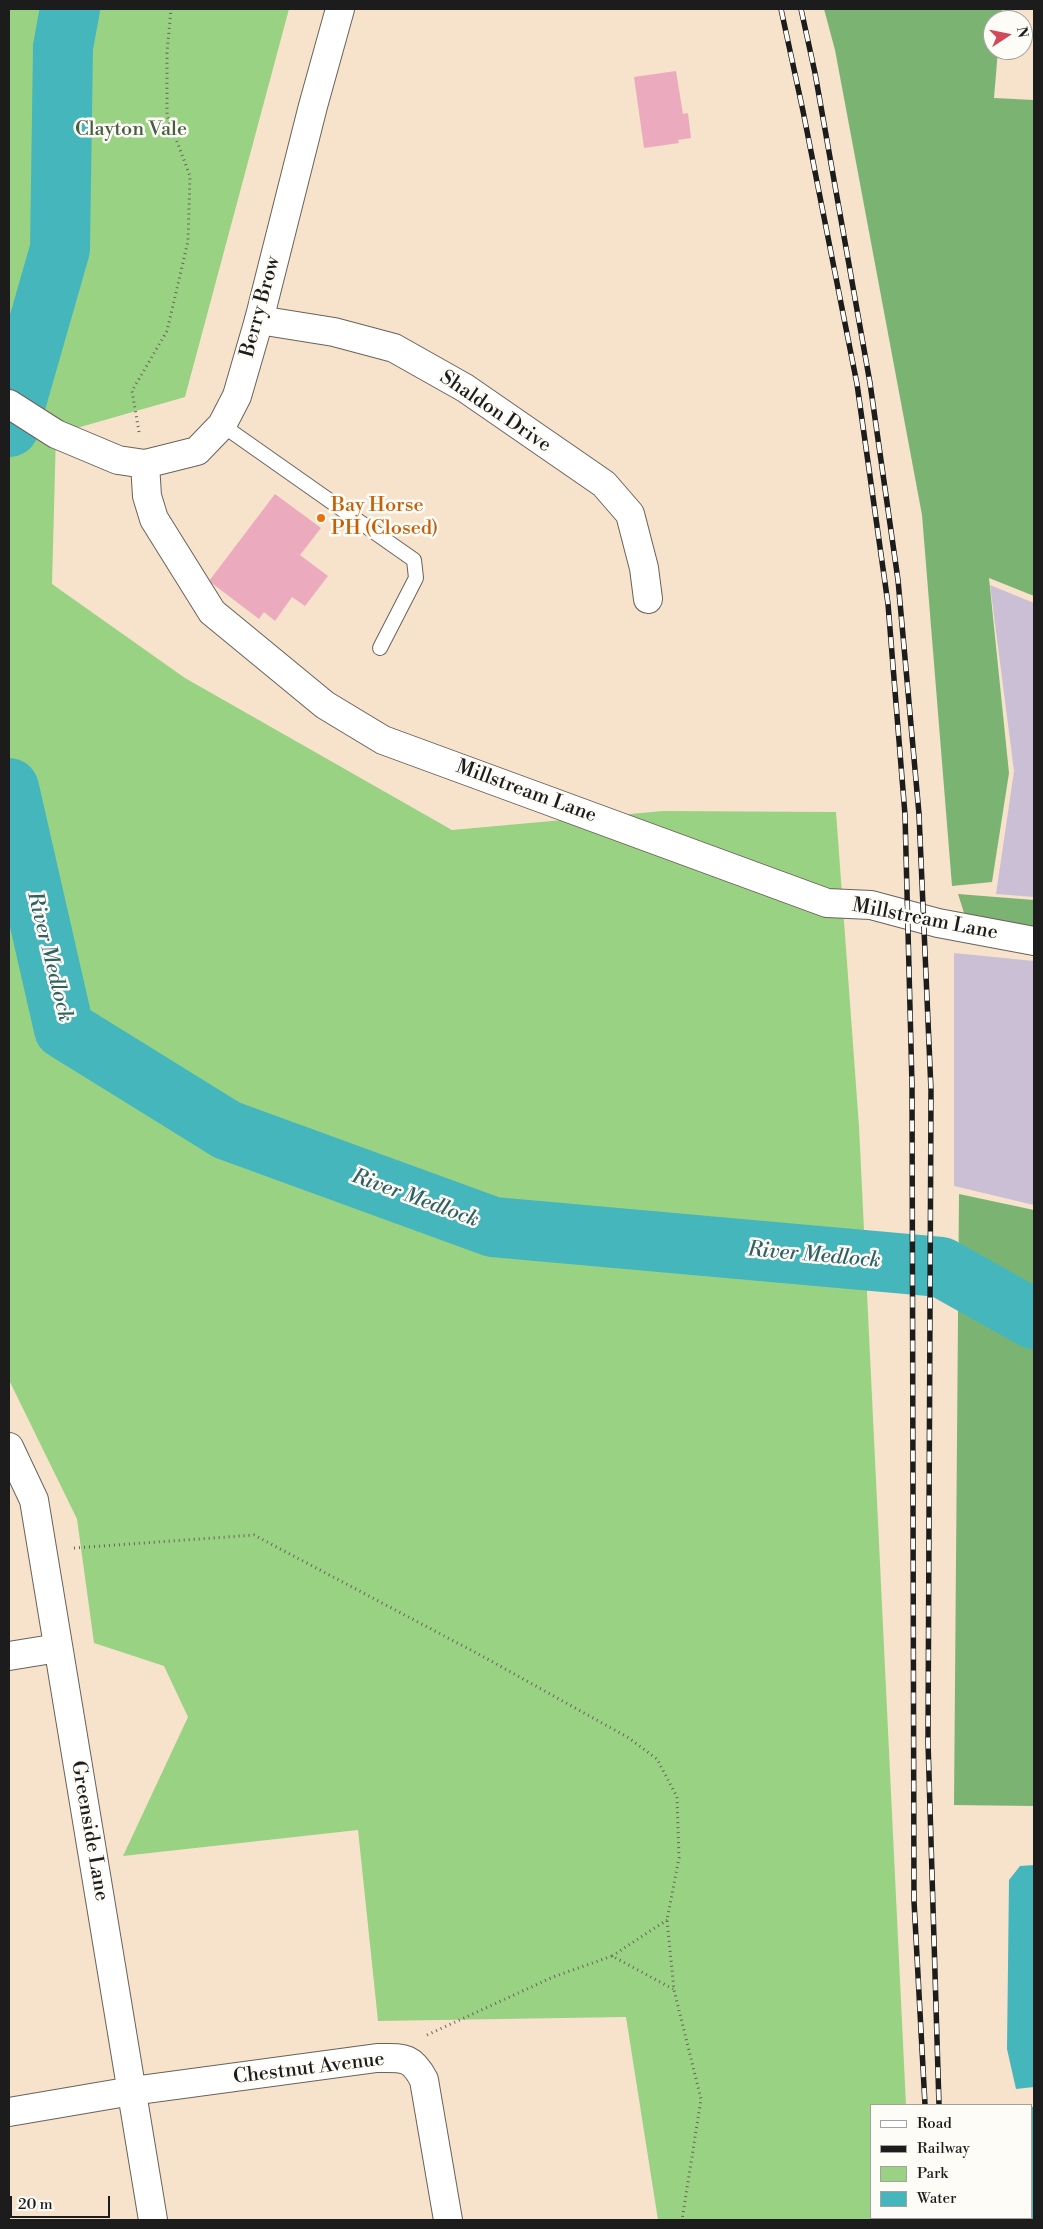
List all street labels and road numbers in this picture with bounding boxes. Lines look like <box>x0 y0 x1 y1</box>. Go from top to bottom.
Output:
street label: Berry Brow <box>236 254 286 360</box>
street label: Shaldon Drive <box>435 366 555 458</box>
street label: Millstream Lane <box>452 755 600 829</box>
street label: Millstream Lane <box>850 894 1000 946</box>
street label: Greenside Lane <box>65 1759 113 1903</box>
street label: Chestnut Avenue <box>232 2048 386 2090</box>

